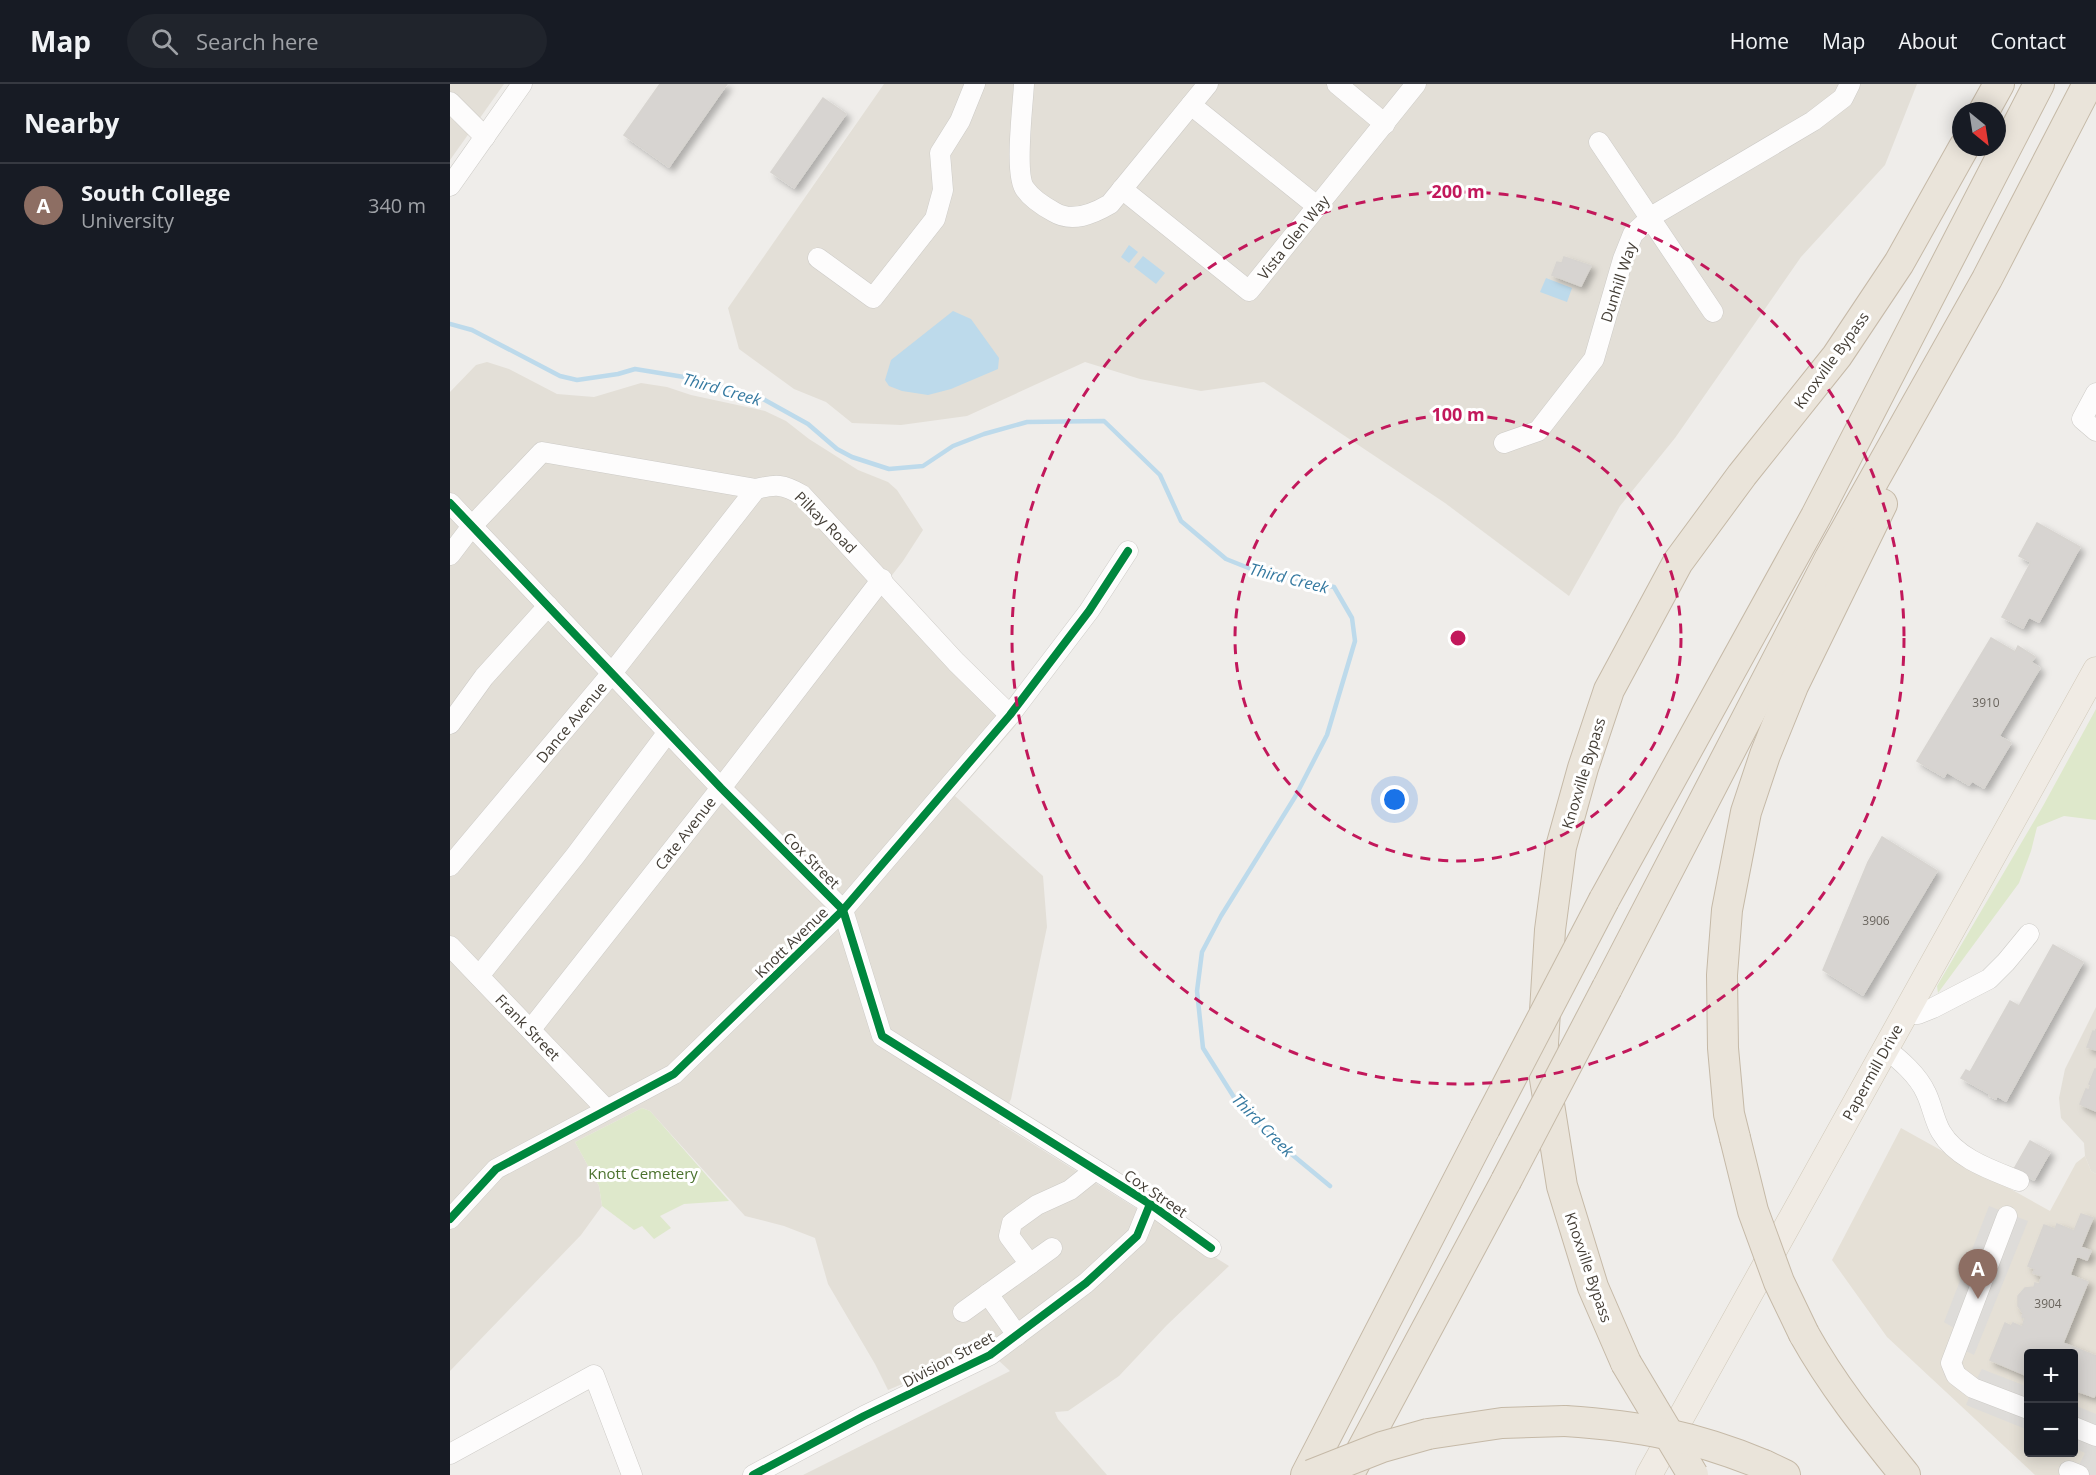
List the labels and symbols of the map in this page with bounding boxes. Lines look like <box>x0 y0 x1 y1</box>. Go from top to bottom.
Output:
north arrow <box>1952 102 2006 156</box>
text: 200 m <box>1431 179 1485 203</box>
street label: Vista Glen Way <box>1253 190 1334 283</box>
street label: Dunhill Way <box>1596 239 1641 325</box>
street label: Knoxville Bypass <box>1789 307 1873 413</box>
water label: Third Creek <box>680 367 765 411</box>
text: 100 m <box>1431 402 1485 426</box>
street label: Pilkay Road <box>791 487 861 557</box>
water label: Third Creek <box>1247 558 1332 599</box>
centre of rings <box>1448 628 1468 648</box>
street label: Dance Avenue <box>531 677 611 767</box>
house number: 3910 <box>1972 694 2000 711</box>
street label: Knoxville Bypass <box>1557 715 1609 831</box>
your location <box>1380 785 1409 814</box>
street label: Cate Avenue <box>650 792 720 874</box>
street label: Cox Street <box>779 827 845 893</box>
street label: Knott Avenue <box>750 902 832 982</box>
house number: 3906 <box>1862 912 1890 929</box>
street label: Frank Street <box>491 989 565 1065</box>
street label: Papermill Drive <box>1837 1020 1907 1124</box>
water label: Third Creek <box>1227 1088 1300 1162</box>
park label: Knott Cemetery <box>588 1163 698 1183</box>
street label: Cox Street <box>1121 1165 1191 1221</box>
street label: Knoxville Bypass <box>1561 1209 1617 1325</box>
pin: A <box>1958 1250 1997 1299</box>
house number: 3904 <box>2034 1295 2062 1312</box>
street label: Division Street <box>899 1326 997 1392</box>

